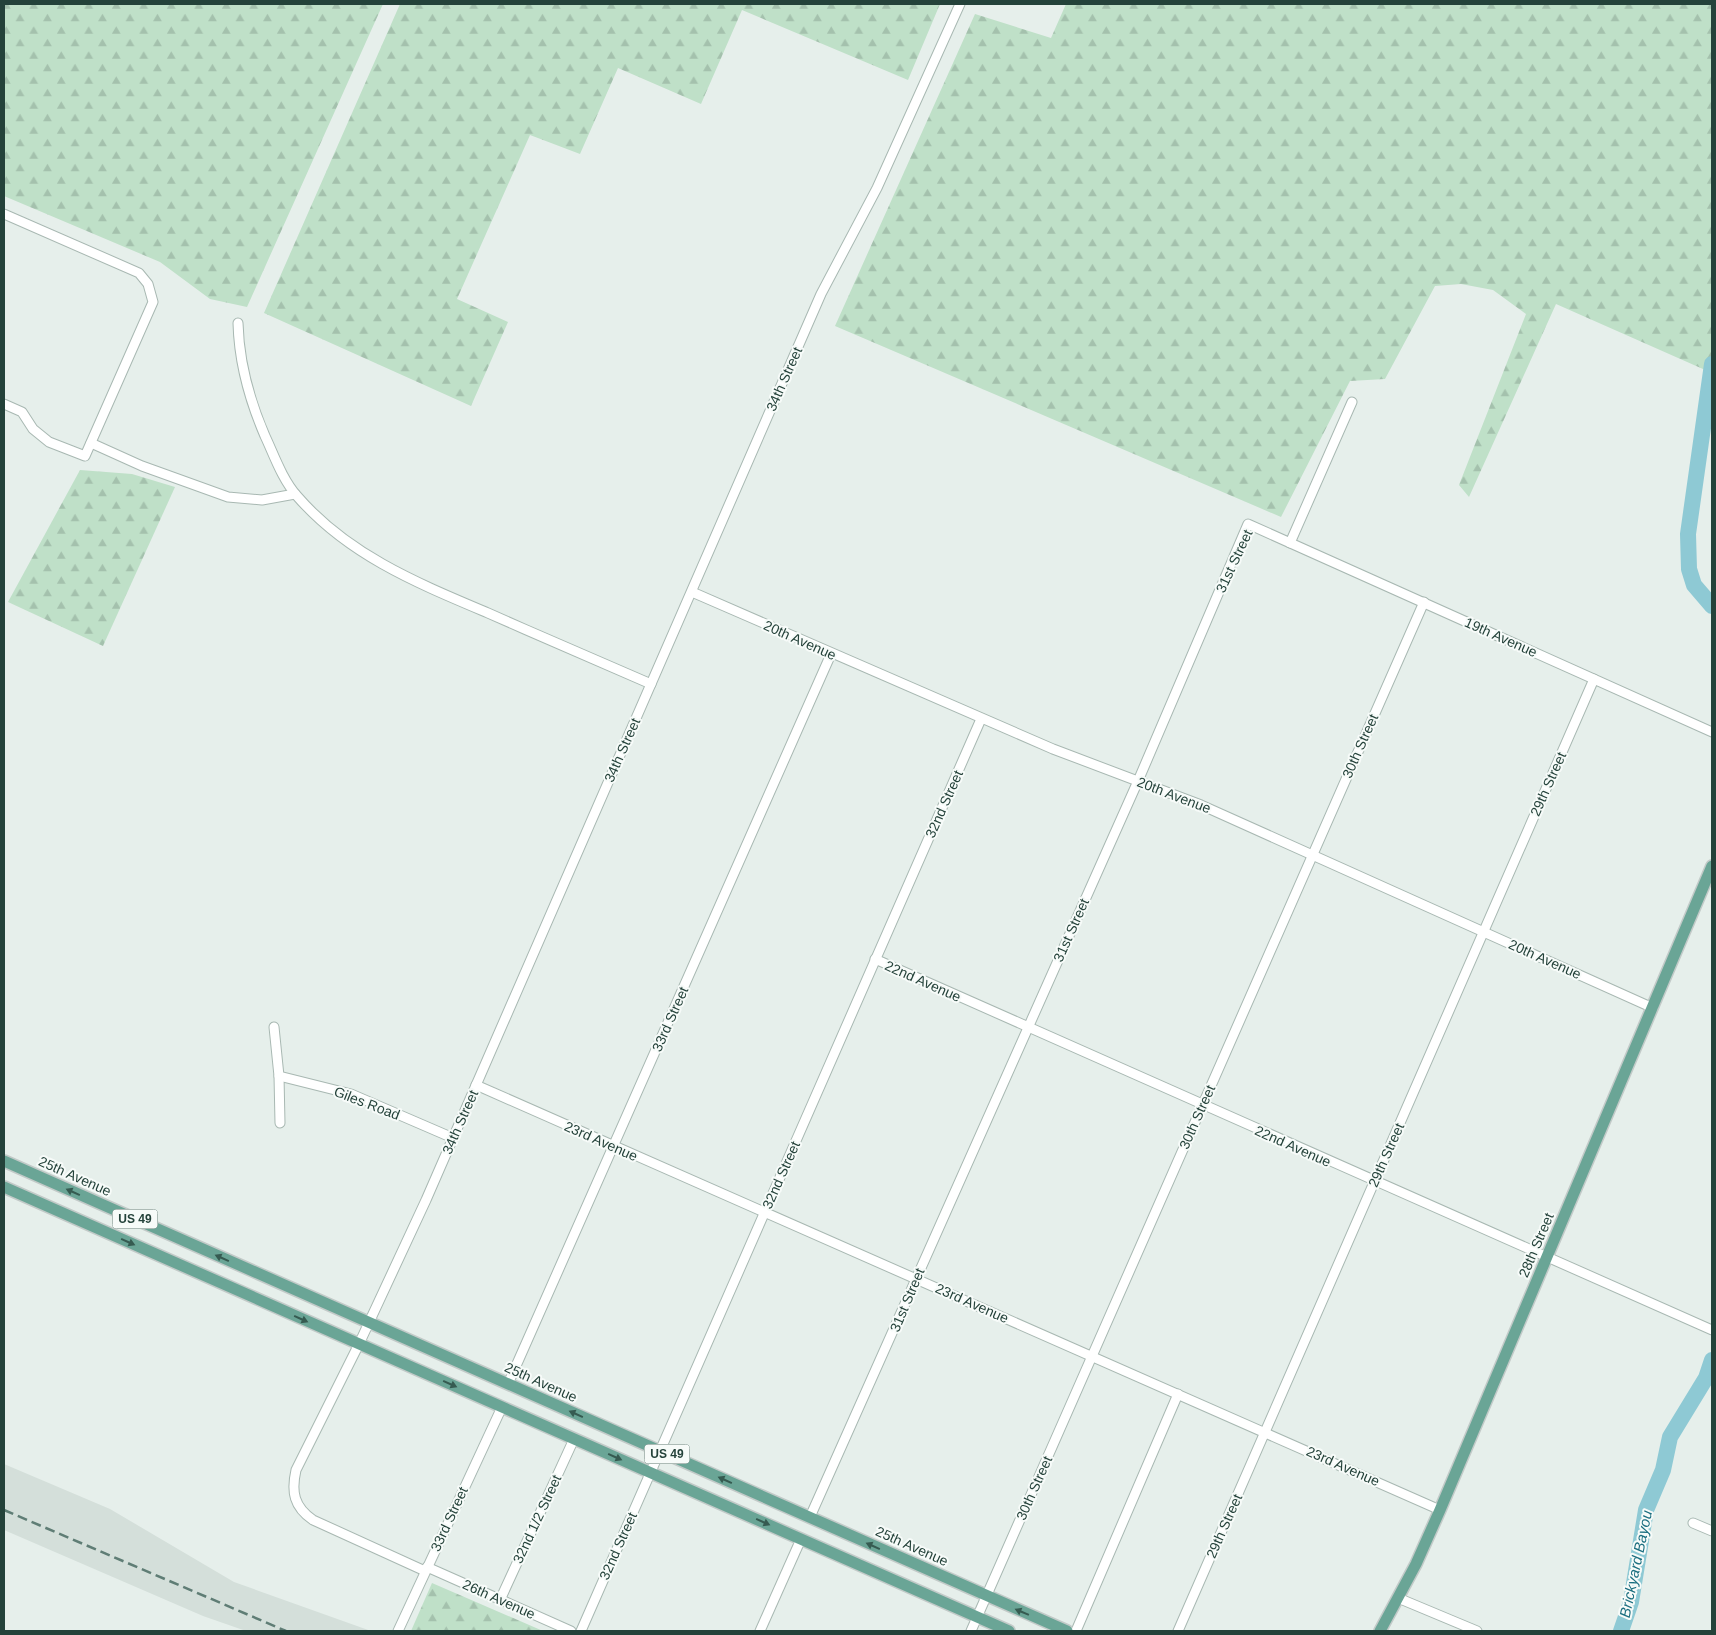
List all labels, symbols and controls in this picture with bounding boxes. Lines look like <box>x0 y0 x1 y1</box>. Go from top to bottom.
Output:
street label: 34th Street <box>763 344 805 414</box>
street label: 31st Street <box>1212 527 1256 595</box>
street label: 19th Avenue <box>1462 614 1540 660</box>
street label: 20th Avenue <box>761 617 839 663</box>
street label: 30th Street <box>1339 711 1381 781</box>
street label: 34th Street <box>601 715 643 785</box>
street label: 29th Street <box>1527 749 1569 819</box>
street label: 32nd Street <box>922 768 966 840</box>
street label: 20th Avenue <box>1135 774 1213 816</box>
street label: 31st Street <box>1050 896 1092 964</box>
street label: 20th Avenue <box>1506 936 1584 982</box>
street label: 22nd Avenue <box>883 957 964 1005</box>
street label: 33rd Street <box>649 984 691 1054</box>
street label: 30th Street <box>1176 1082 1218 1152</box>
street label: Giles Road <box>332 1083 402 1123</box>
street label: 34th Street <box>439 1087 481 1157</box>
street label: 23rd Avenue <box>562 1118 640 1164</box>
street label: 29th Street <box>1365 1120 1407 1190</box>
street label: 22nd Avenue <box>1253 1122 1334 1170</box>
street label: 32nd Street <box>759 1139 803 1211</box>
street label: 25th Avenue <box>36 1153 114 1199</box>
one-way arrow <box>66 1188 80 1196</box>
road number: US 49 <box>112 1210 158 1228</box>
street label: 28th Street <box>1515 1210 1557 1280</box>
one-way arrow <box>121 1239 135 1247</box>
one-way arrow <box>215 1253 229 1261</box>
street label: 31st Street <box>886 1266 928 1334</box>
street label: 23rd Avenue <box>933 1280 1011 1326</box>
one-way arrow <box>294 1315 308 1323</box>
street label: 25th Avenue <box>502 1359 580 1405</box>
one-way arrow <box>443 1381 457 1389</box>
one-way arrow <box>569 1410 583 1418</box>
street label: 23rd Avenue <box>1304 1443 1382 1489</box>
road number: US 49 <box>644 1445 690 1464</box>
one-way arrow <box>608 1453 622 1461</box>
street label: 30th Street <box>1013 1453 1055 1523</box>
street label: 32nd 1/2 Street <box>510 1472 565 1566</box>
one-way arrow <box>718 1475 732 1483</box>
street label: 33rd Street <box>427 1484 471 1554</box>
street label: 29th Street <box>1203 1491 1245 1561</box>
water label: Brickyard Bayou <box>1616 1508 1655 1619</box>
street label: 32nd Street <box>596 1510 640 1582</box>
one-way arrow <box>756 1519 770 1527</box>
street label: 25th Avenue <box>873 1523 951 1569</box>
one-way arrow <box>866 1541 880 1549</box>
street label: 26th Avenue <box>460 1576 538 1622</box>
one-way arrow <box>1015 1607 1029 1615</box>

